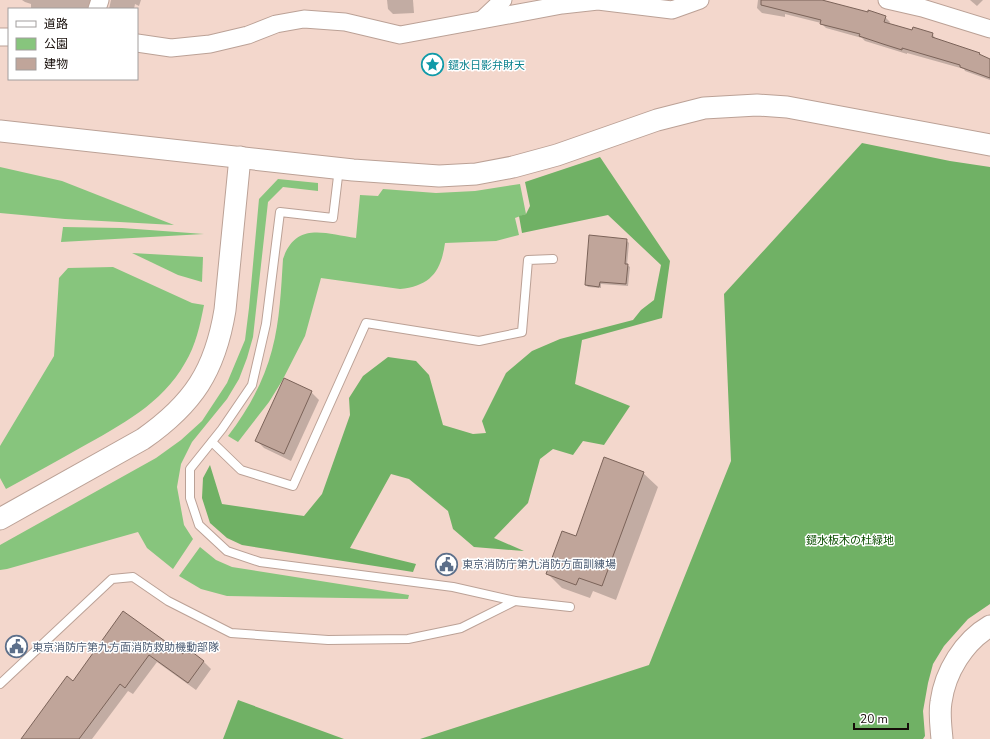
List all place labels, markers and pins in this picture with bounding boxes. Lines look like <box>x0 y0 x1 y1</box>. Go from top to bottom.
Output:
place icon: 鑓水日影弁財天 <box>419 52 445 78</box>
place label: 鑓水日影弁財天 <box>448 58 525 73</box>
public building icon: 東京消防庁第九消防方面訓練場 <box>434 551 460 577</box>
place label: 東京消防庁第九消防方面訓練場 <box>462 557 616 572</box>
public building icon: 東京消防庁第九方面消防救助機動部隊 <box>3 634 29 660</box>
place label: 東京消防庁第九方面消防救助機動部隊 <box>32 640 219 655</box>

